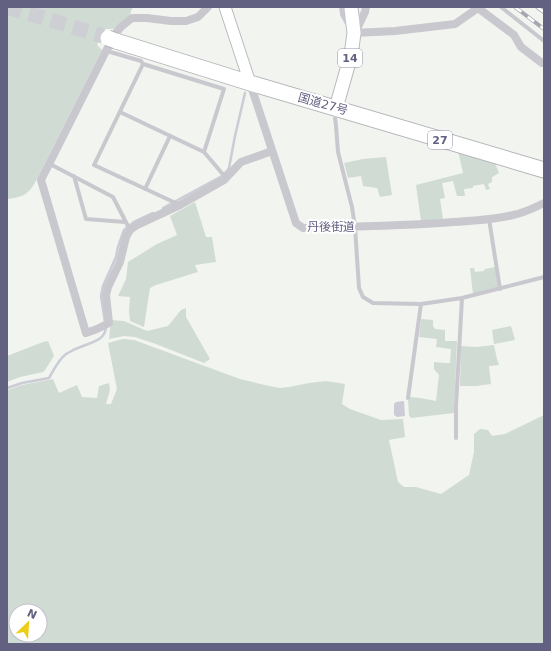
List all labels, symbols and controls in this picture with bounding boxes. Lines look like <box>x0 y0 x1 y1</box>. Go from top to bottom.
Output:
road number: 14 <box>338 49 362 67</box>
street label: 国道27号 <box>296 90 350 118</box>
road number: 27 <box>428 131 452 149</box>
street label: 丹後街道 <box>307 220 355 234</box>
north arrow <box>8 603 48 643</box>
text: N <box>25 607 39 622</box>

